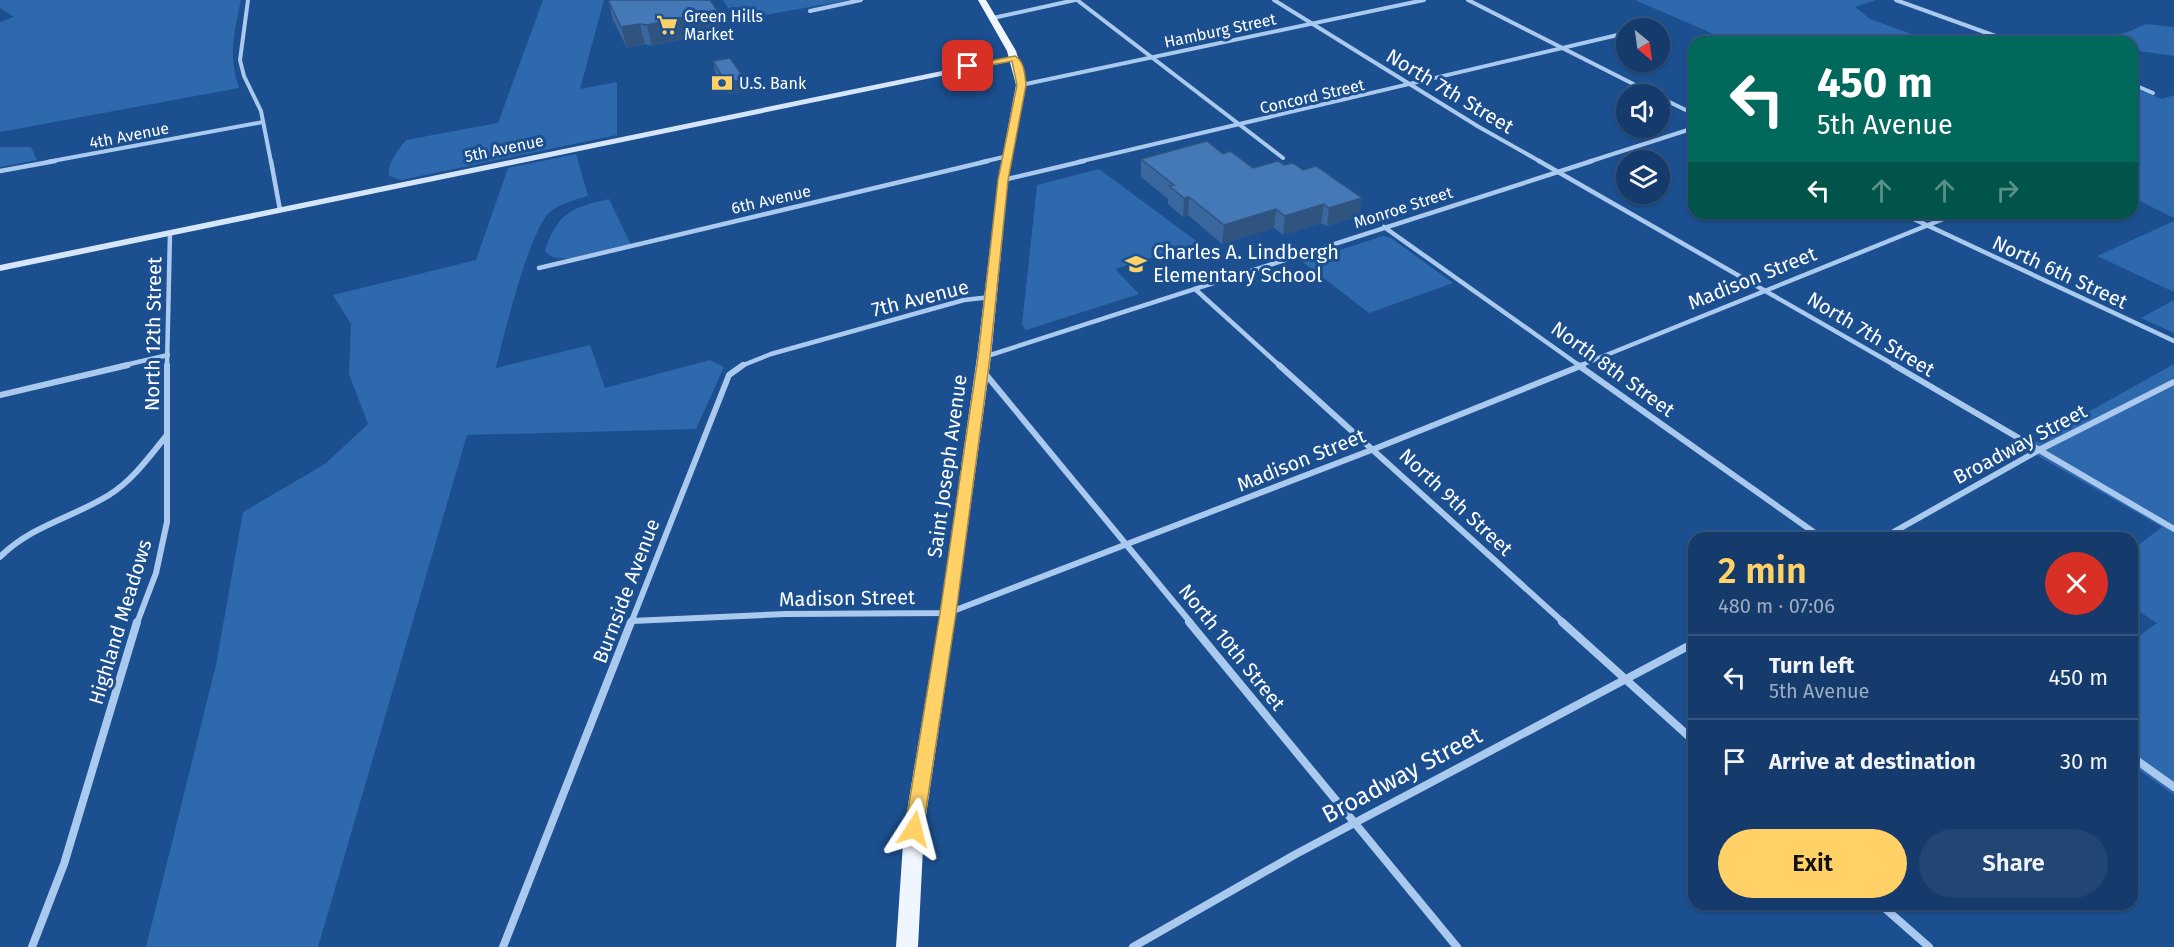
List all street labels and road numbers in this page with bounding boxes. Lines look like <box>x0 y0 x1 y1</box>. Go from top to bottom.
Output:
street label: Hamburg Street <box>1162 9 1278 52</box>
street label: North 7th Street <box>1382 43 1519 139</box>
street label: Concord Street <box>1258 75 1367 118</box>
street label: 4th Avenue <box>88 118 171 153</box>
street label: 5th Avenue <box>463 131 545 166</box>
street label: 6th Avenue <box>729 181 813 218</box>
street label: Monroe Street <box>1351 183 1455 232</box>
street label: North 6th Street <box>1989 230 2132 314</box>
street label: Madison Street <box>1684 241 1820 315</box>
street label: North 12th Street <box>140 256 166 411</box>
street label: 7th Avenue <box>869 274 971 322</box>
street label: North 7th Street <box>1803 286 1940 382</box>
street label: North 8th Street <box>1547 316 1680 422</box>
street label: Saint Joseph Avenue <box>922 373 972 559</box>
street label: Broadway Street <box>1949 398 2092 489</box>
street label: Madison Street <box>1233 423 1369 497</box>
street label: North 9th Street <box>1394 443 1518 561</box>
street label: Burnside Avenue <box>587 515 665 667</box>
street label: Highland Meadows <box>83 537 157 707</box>
street label: North 10th Street <box>1174 579 1291 716</box>
street label: Madison Street <box>779 585 916 611</box>
street label: Broadway Street <box>1317 721 1487 829</box>

